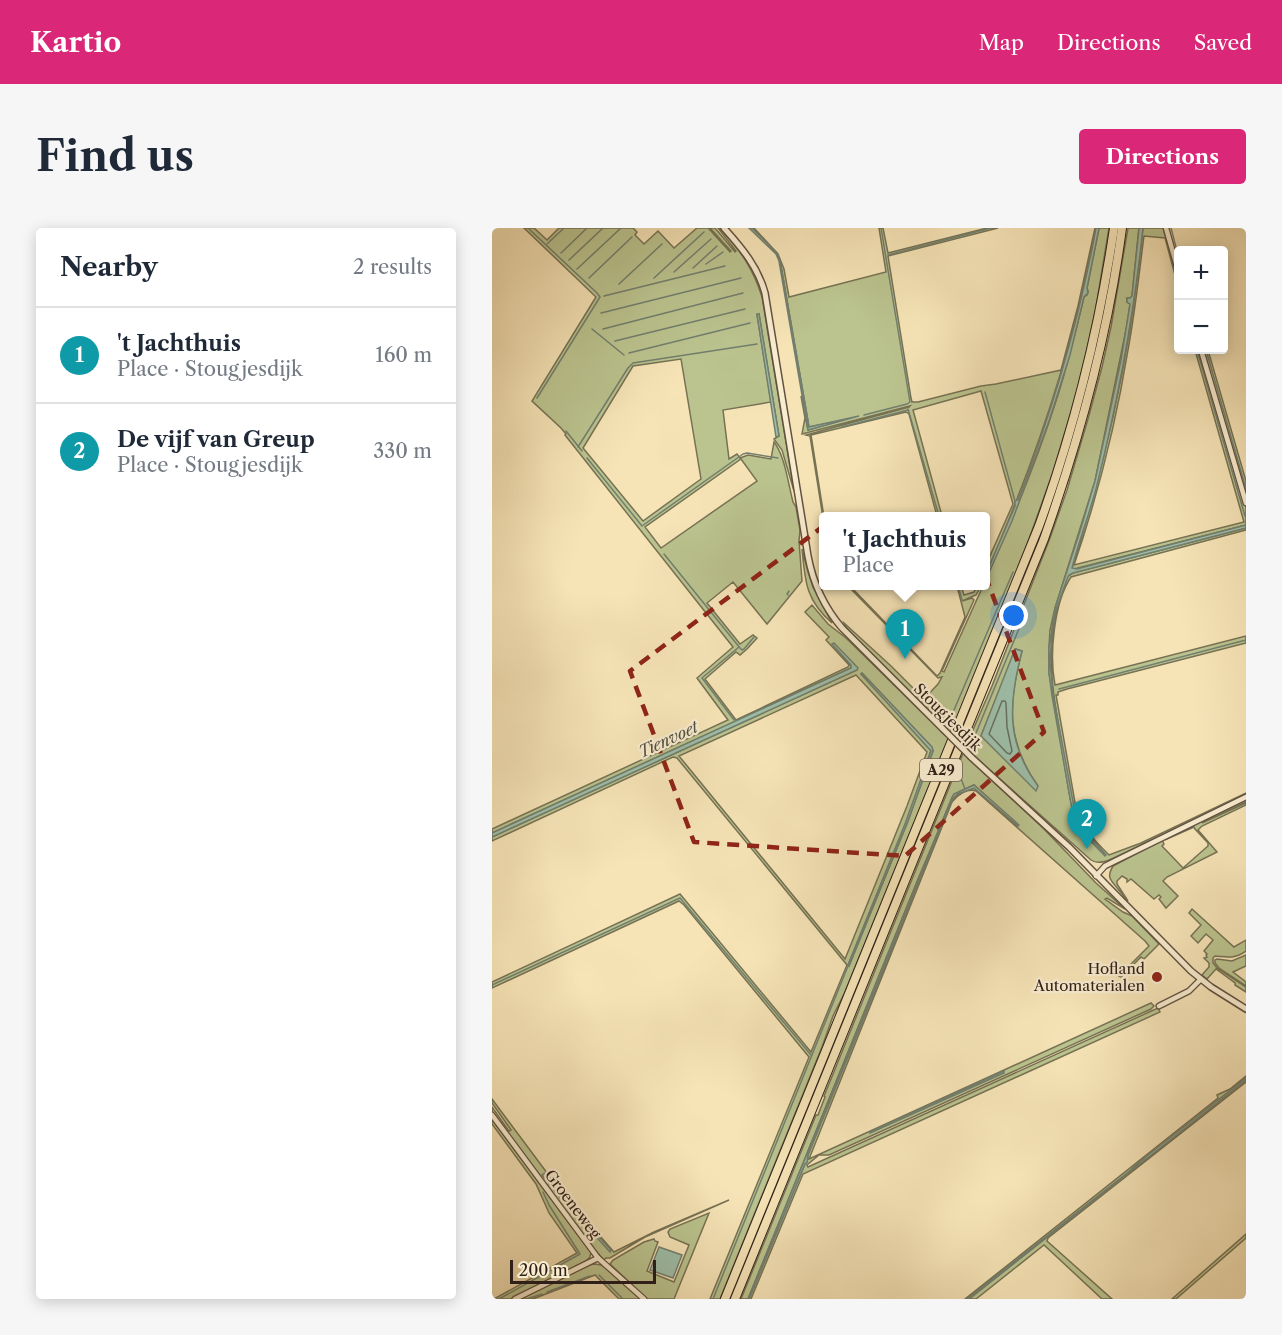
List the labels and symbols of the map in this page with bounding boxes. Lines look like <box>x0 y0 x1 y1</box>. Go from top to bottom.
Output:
your location <box>999 601 1028 630</box>
pin: 1 <box>886 610 924 659</box>
street label: Stougjesdijk <box>910 679 987 756</box>
water label: Tienvoet <box>635 716 702 762</box>
road number: A29 <box>920 759 962 781</box>
pin: 2 <box>1068 800 1106 849</box>
place label: Hofland Automaterialen <box>1033 959 1146 995</box>
marker: Hofland Automaterialen <box>1150 970 1164 984</box>
street label: Groeneweg <box>541 1166 605 1242</box>
scale bar <box>510 1257 656 1284</box>

